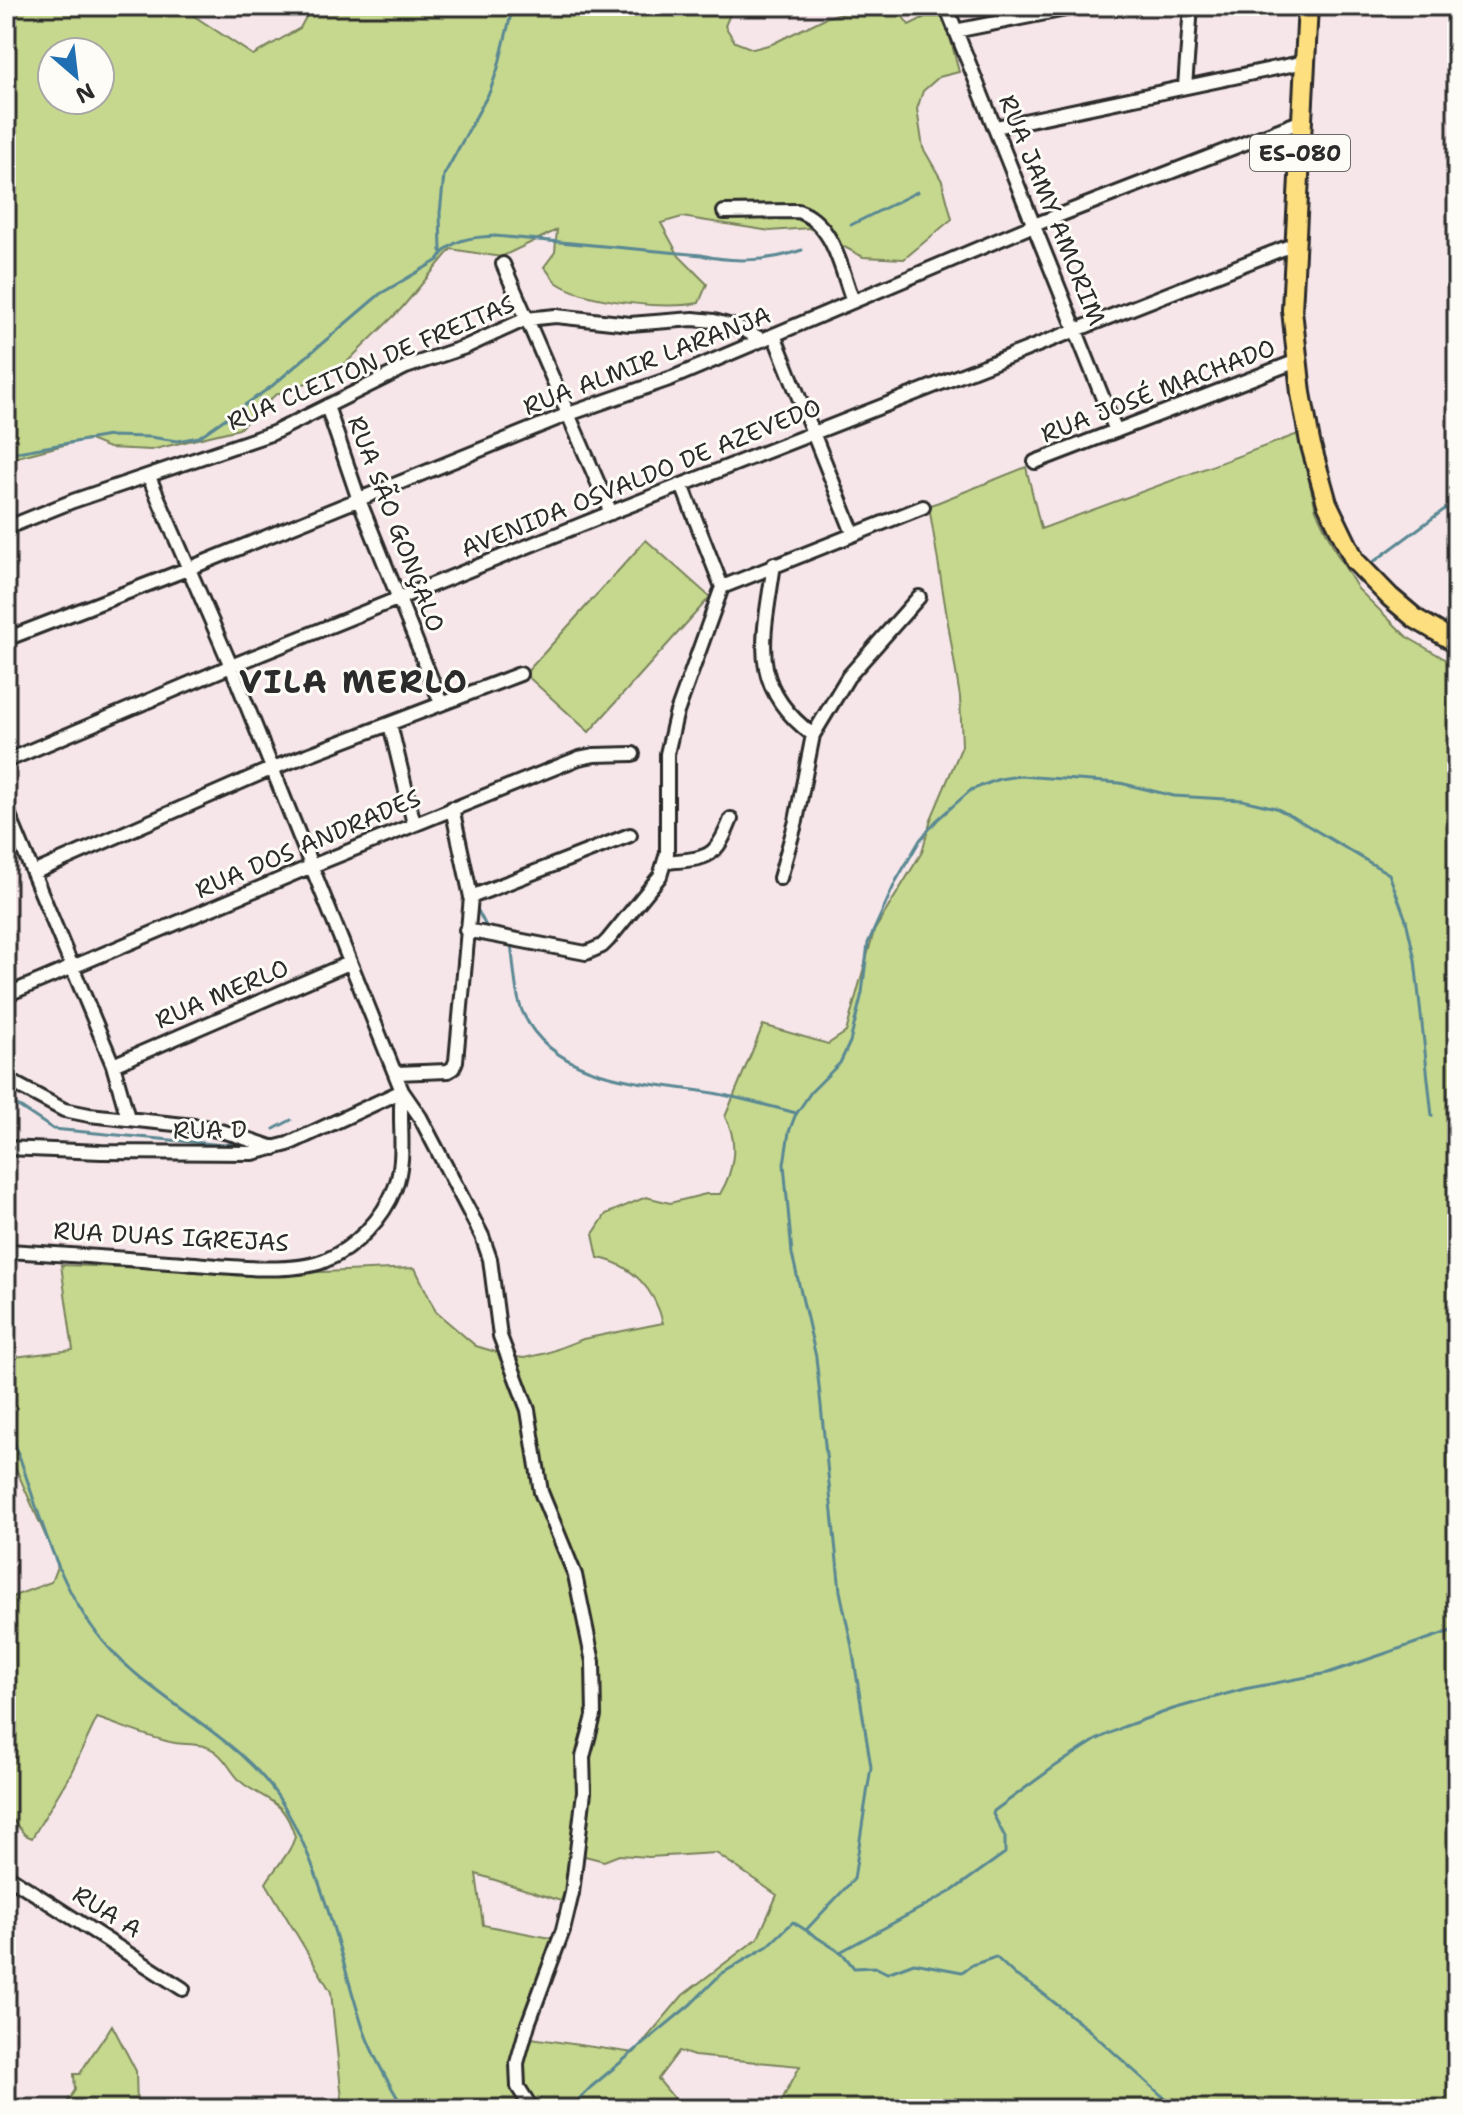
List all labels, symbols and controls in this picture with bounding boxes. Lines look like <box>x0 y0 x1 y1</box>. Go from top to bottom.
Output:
north arrow <box>36 36 116 116</box>
text: N <box>71 76 100 110</box>
street label: RUA JAMY AMORIM <box>991 90 1113 330</box>
road number: ES-080 <box>1250 135 1350 171</box>
street label: RUA CLEITON DE FREITAS <box>222 288 520 438</box>
street label: RUA ALMIR LARANJA <box>519 299 775 423</box>
street label: RUA JOSÉ MACHADO <box>1036 332 1280 450</box>
street label: AVENIDA OSVALDO DE AZEVEDO <box>456 391 826 565</box>
street label: RUA SÃO GONÇALO <box>340 411 452 637</box>
district label: VILA MERLO <box>239 660 469 703</box>
street label: RUA DOS ANDRADES <box>190 782 426 906</box>
street label: RUA MERLO <box>150 952 294 1036</box>
street label: RUA D <box>173 1113 247 1147</box>
street label: RUA DUAS IGREJAS <box>52 1215 290 1259</box>
street label: RUA A <box>66 1878 148 1946</box>

